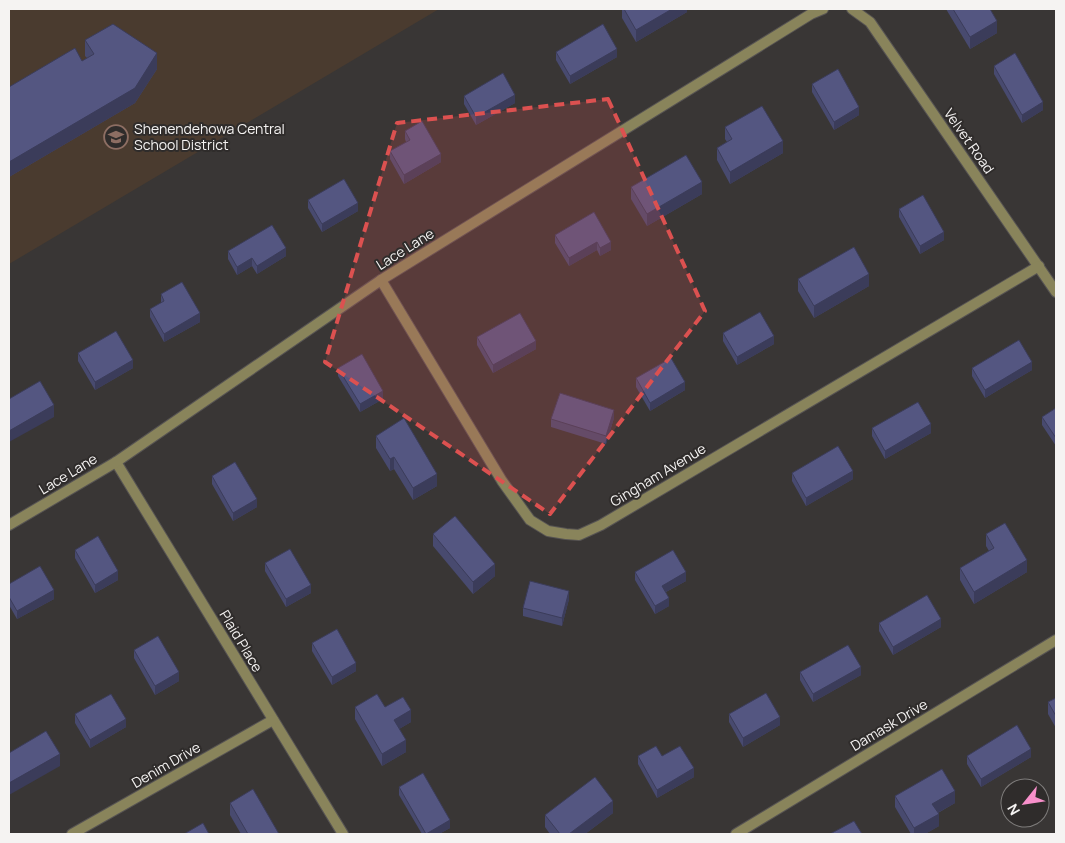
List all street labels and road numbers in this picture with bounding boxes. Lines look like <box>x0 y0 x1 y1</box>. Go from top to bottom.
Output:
street label: Velvet Road <box>940 104 999 177</box>
street label: Lace Lane <box>372 223 437 274</box>
street label: Gingham Avenue <box>606 439 709 511</box>
street label: Lace Lane <box>35 449 100 498</box>
street label: Plaid Place <box>215 606 267 675</box>
street label: Damask Drive <box>847 694 931 755</box>
street label: Denim Drive <box>128 737 204 792</box>

